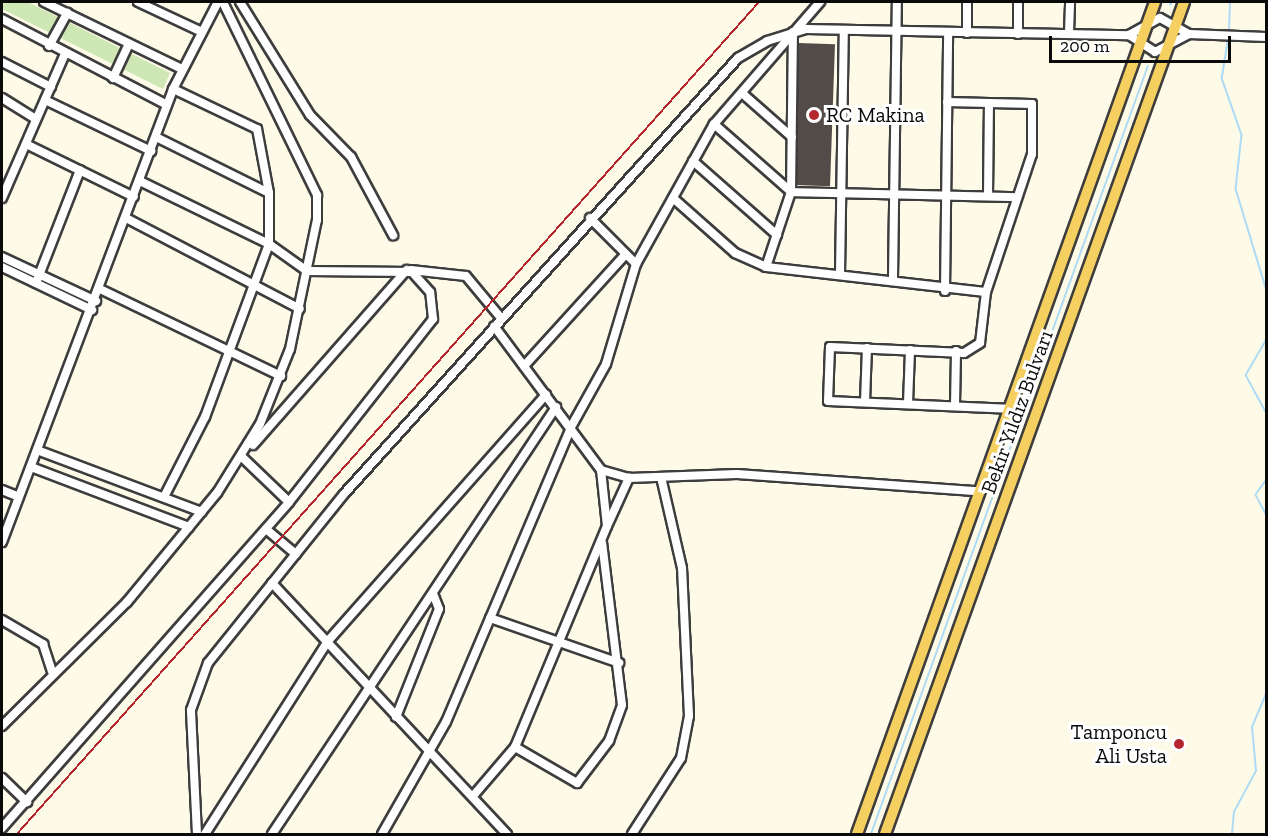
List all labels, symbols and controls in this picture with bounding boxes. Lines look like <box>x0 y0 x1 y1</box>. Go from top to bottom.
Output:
scale bar <box>1052 24 1234 62</box>
text: 200 m <box>1060 35 1110 57</box>
place label: RC Makina <box>826 102 925 128</box>
marker: RC Makina <box>807 108 821 122</box>
street label: Bekir Yıldız Bulvarı <box>976 326 1058 498</box>
place label: Tamponcu Ali Usta <box>1070 719 1167 769</box>
marker: Tamponcu Ali Usta <box>1172 737 1186 751</box>

